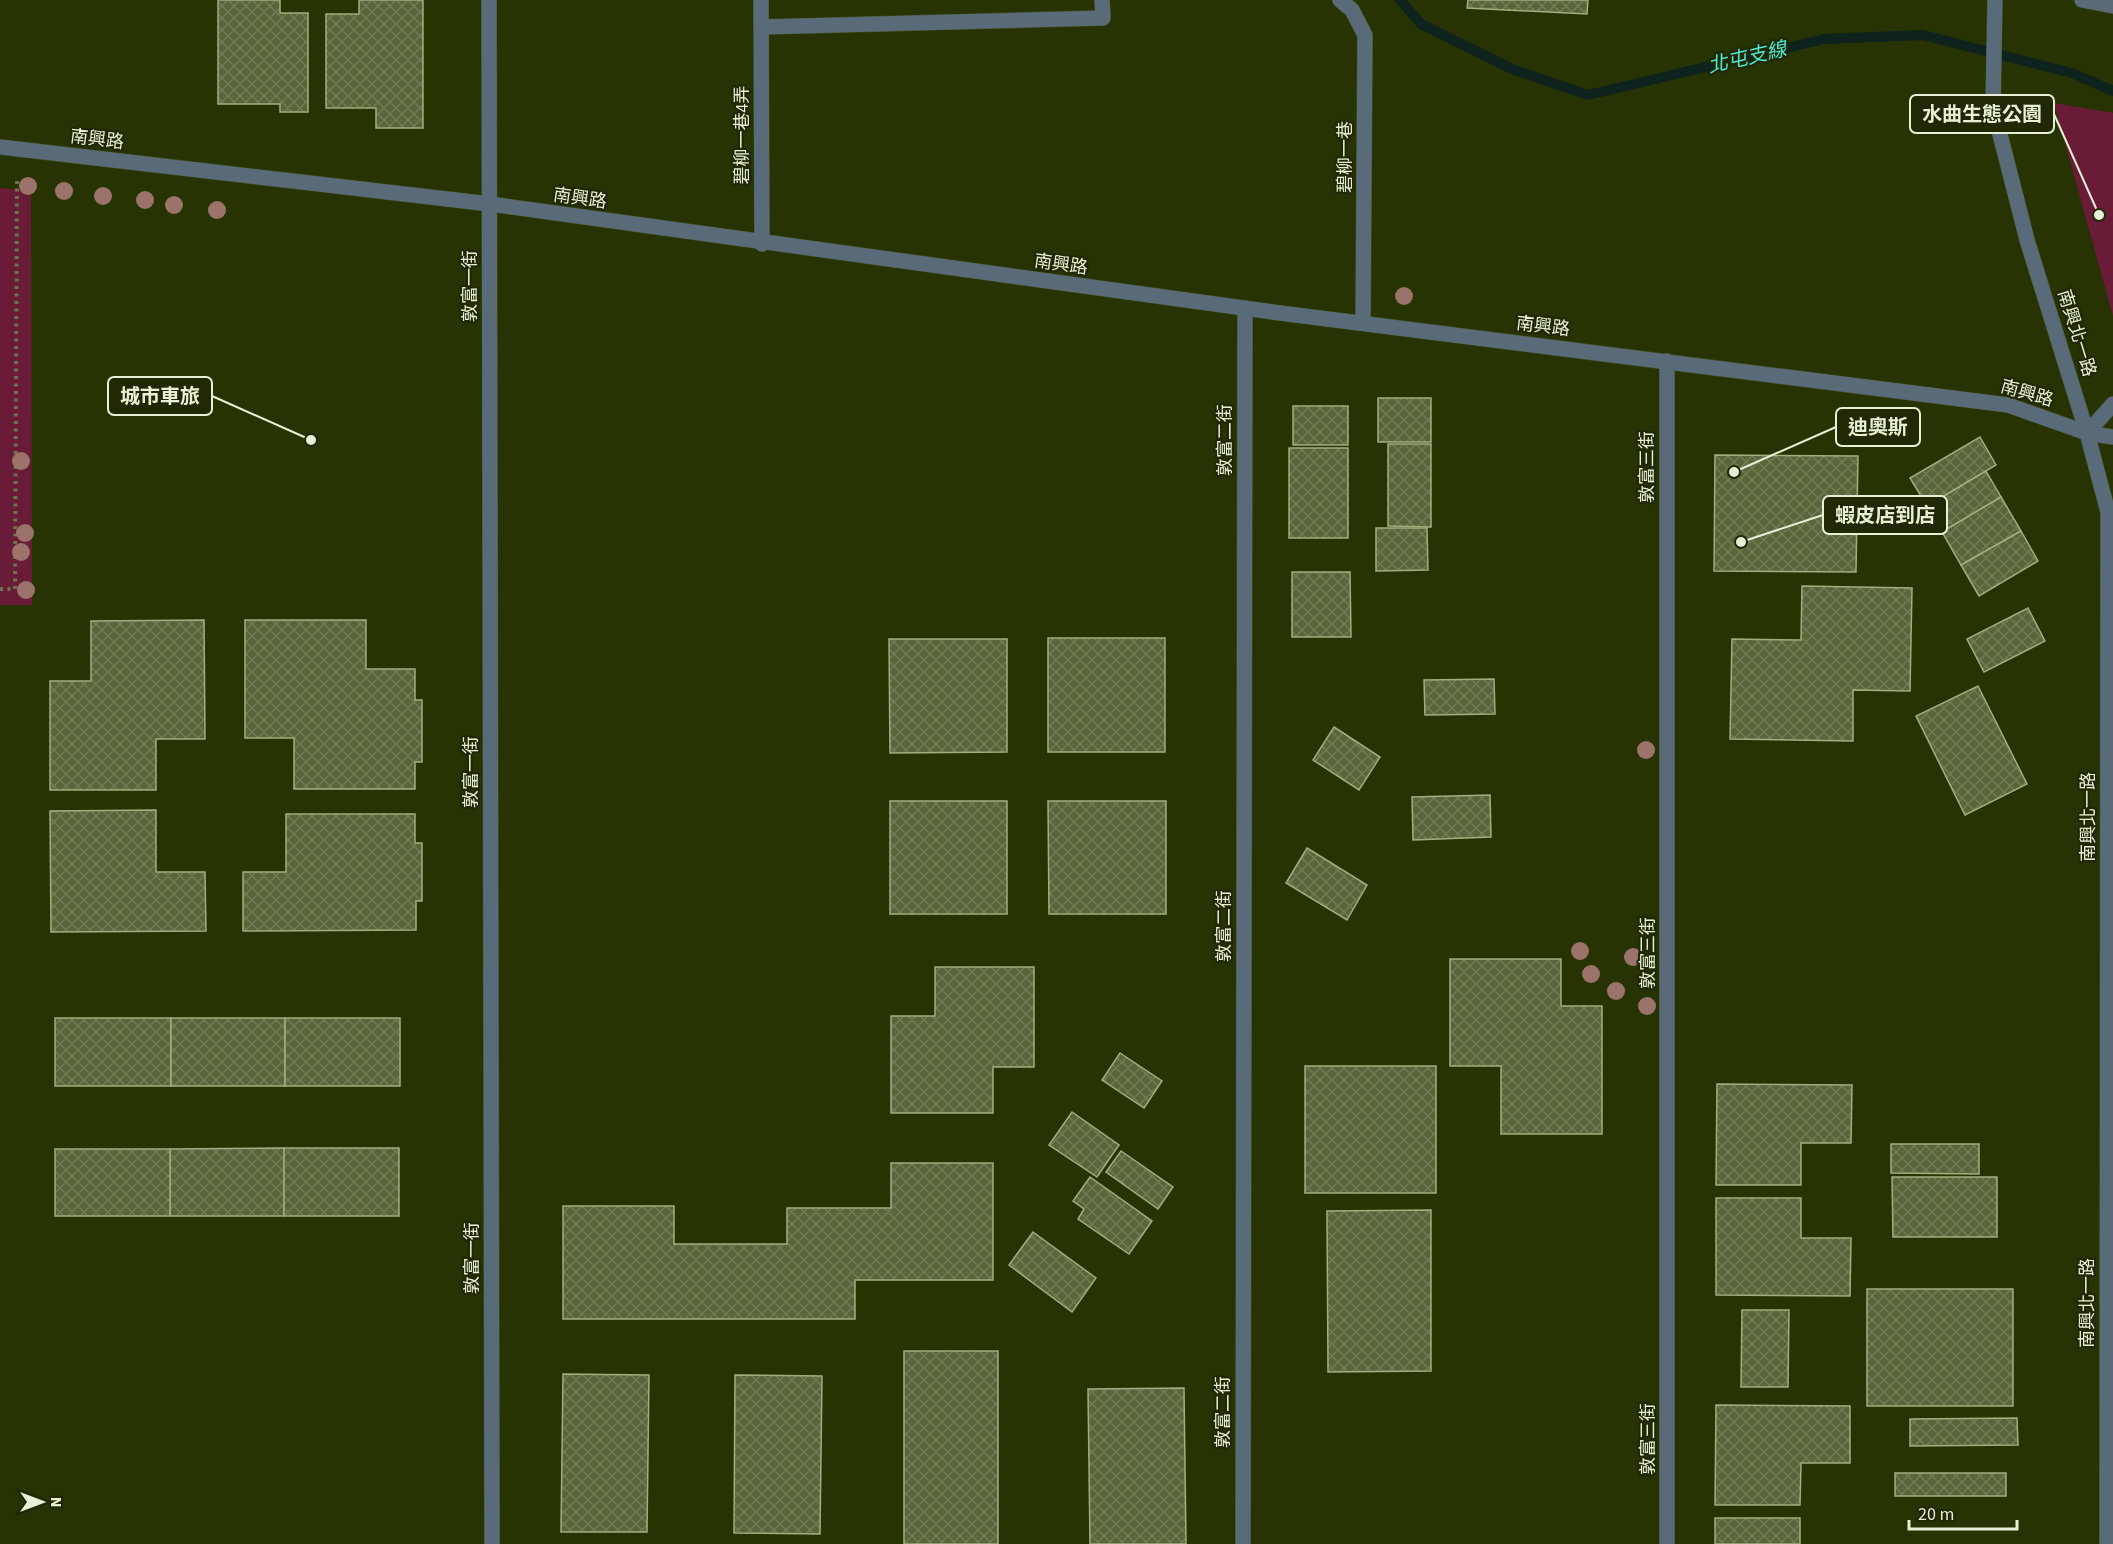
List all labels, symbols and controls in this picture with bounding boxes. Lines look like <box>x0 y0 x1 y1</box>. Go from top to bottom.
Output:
water label: 北屯支線 <box>1705 35 1791 81</box>
street label: 碧柳一巷4弄 <box>730 86 755 184</box>
callout: 水曲生態公園 <box>1910 95 2054 133</box>
text: 水曲生態公園 <box>1922 101 2042 129</box>
street label: 碧柳一巷 <box>1333 121 1358 193</box>
street label: 南興路 <box>69 124 125 155</box>
street label: 南興路 <box>551 182 608 215</box>
street label: 南興路 <box>1032 248 1089 281</box>
street label: 敦富一街 <box>458 250 483 322</box>
street label: 南興北一路 <box>2051 286 2102 380</box>
street label: 南興路 <box>1515 311 1571 342</box>
street label: 南興路 <box>1997 374 2056 413</box>
callout: 城市車旅 <box>108 377 212 415</box>
text: 城市車旅 <box>120 383 200 411</box>
street label: 敦富二街 <box>1213 404 1238 476</box>
callout: 迪奧斯 <box>1836 408 1920 446</box>
text: 迪奧斯 <box>1848 414 1908 442</box>
street label: 敦富三街 <box>1635 431 1660 503</box>
callout: 蝦皮店到店 <box>1823 496 1947 534</box>
text: 蝦皮店到店 <box>1835 502 1935 530</box>
street label: 敦富一街 <box>459 736 484 808</box>
street label: 南興北一路 <box>2076 772 2101 862</box>
street label: 敦富二街 <box>1212 890 1237 962</box>
street label: 敦富三街 <box>1636 917 1661 989</box>
street label: 敦富一街 <box>460 1222 485 1294</box>
street label: 南興北一路 <box>2075 1258 2100 1348</box>
street label: 敦富二街 <box>1211 1376 1236 1448</box>
street label: 敦富三街 <box>1636 1403 1661 1475</box>
north arrow <box>12 1472 72 1532</box>
scale bar <box>1909 1493 2017 1531</box>
text: N <box>45 1497 67 1507</box>
text: 20 m <box>1918 1502 1954 1527</box>

